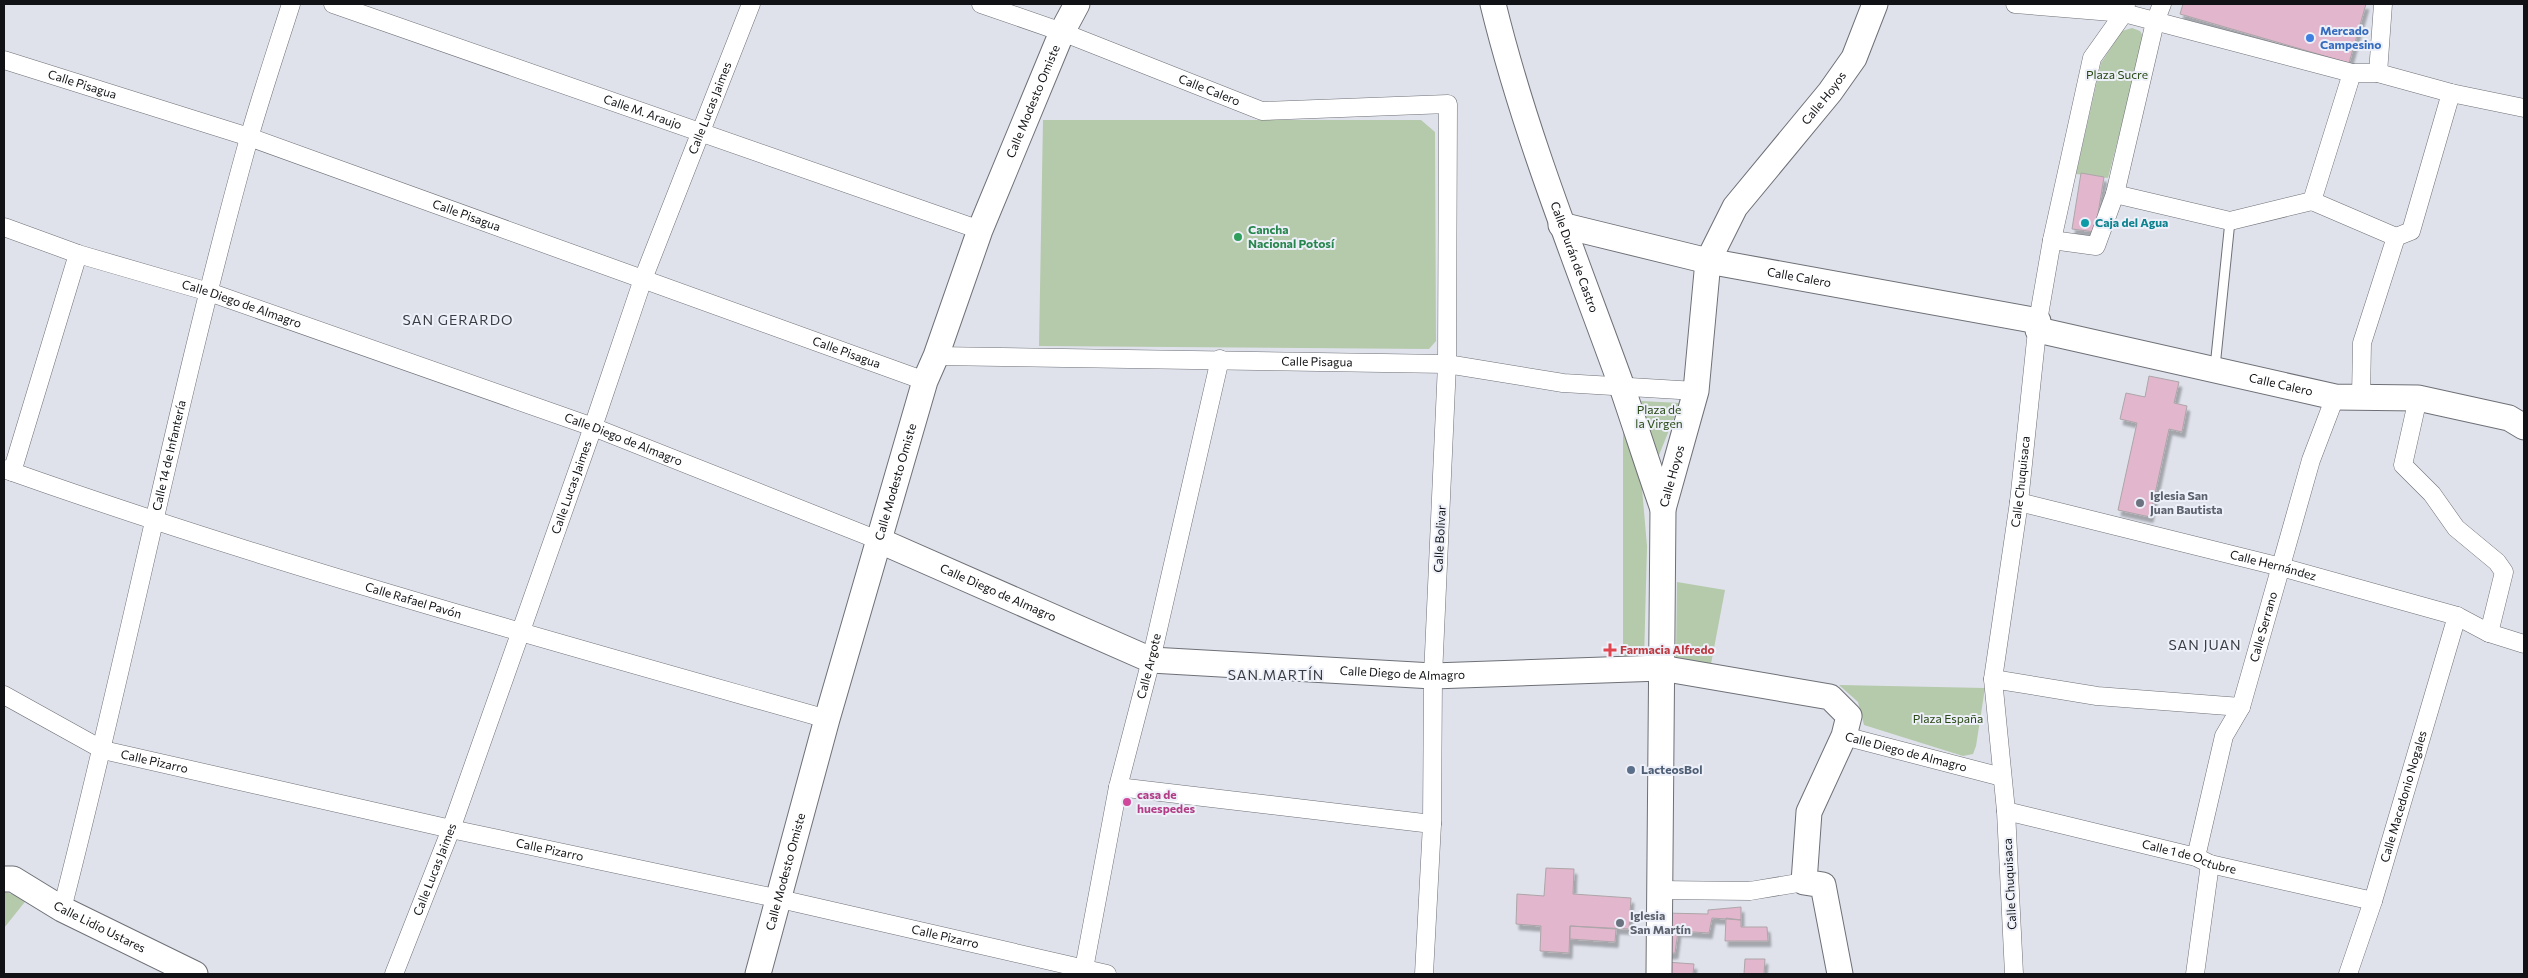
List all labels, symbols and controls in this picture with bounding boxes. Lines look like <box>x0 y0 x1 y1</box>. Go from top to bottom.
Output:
place label: Mercado Campesino <box>2320 23 2381 51</box>
marker: Mercado Campesino <box>2304 32 2316 44</box>
street label: Calle Modesto Omiste <box>1003 42 1062 160</box>
street label: Calle Lucas Jaimes <box>685 60 734 156</box>
street label: Calle Pisagua <box>46 66 119 101</box>
park label: Plaza Sucre <box>2086 67 2148 81</box>
street label: Calle Hoyos <box>1798 68 1848 127</box>
street label: Calle Calero <box>1177 71 1242 108</box>
street label: Calle M. Araujo <box>602 91 684 131</box>
street label: Calle Pisagua <box>431 196 503 233</box>
street label: Calle Durán de Castro <box>1548 199 1602 314</box>
place label: Caja del Agua <box>2095 215 2168 229</box>
marker: Caja del Agua <box>2079 217 2091 229</box>
place label: Cancha Nacional Potosí <box>1248 222 1335 250</box>
marker: Cancha Nacional Potosí <box>1232 231 1244 243</box>
street label: Calle Calero <box>1766 264 1833 289</box>
street label: Calle Diego de Almagro <box>181 277 304 330</box>
district label: SAN GERARDO <box>403 311 513 328</box>
street label: Calle Pisagua <box>811 333 883 370</box>
street label: Calle Pisagua <box>1281 353 1353 369</box>
street label: Calle Calero <box>2248 370 2314 398</box>
street label: Calle 14 de Infantería <box>149 399 188 512</box>
park label: Plaza de la Virgen <box>1635 402 1683 430</box>
street label: Calle Diego de Almagro <box>563 410 685 468</box>
street label: Calle Modesto Omiste <box>871 422 918 542</box>
street label: Calle Chuquisaca <box>2007 435 2032 528</box>
street label: Calle Lucas Jaimes <box>548 439 594 536</box>
street label: Calle Hoyos <box>1656 443 1687 509</box>
place label: Iglesia San Juan Bautista <box>2150 488 2223 517</box>
marker: Iglesia San Juan Bautista <box>2134 497 2146 509</box>
street label: Calle Bolivar <box>1430 505 1448 573</box>
street label: Calle Hernández <box>2229 547 2318 583</box>
street label: Calle Diego de Almagro <box>938 560 1059 623</box>
street label: Calle Rafael Pavón <box>364 579 463 621</box>
street label: Calle Serrano <box>2246 590 2279 663</box>
street label: Calle Argote <box>1133 632 1163 700</box>
district label: SAN JUAN <box>2168 636 2242 653</box>
place label: Farmacia Alfredo <box>1620 642 1715 656</box>
marker: Farmacia Alfredo <box>1604 644 1616 656</box>
street label: Calle Diego de Almagro <box>1339 663 1465 682</box>
district label: SAN MARTÍN <box>1228 666 1324 683</box>
park label: Plaza España <box>1913 711 1983 725</box>
street label: Calle Diego de Almagro <box>1844 729 1969 774</box>
street label: Calle Macedonio Nogales <box>2377 729 2429 864</box>
street label: Calle Pizarro <box>120 746 190 775</box>
place label: LacteosBol <box>1641 762 1702 776</box>
marker: LacteosBol <box>1625 764 1637 776</box>
place label: casa de huespedes <box>1137 787 1195 815</box>
marker: casa de huespedes <box>1121 796 1133 808</box>
street label: Calle Modesto Omiste <box>762 811 807 932</box>
street label: Calle Lucas Jaimes <box>410 821 458 918</box>
street label: Calle Pizarro <box>515 835 585 863</box>
street label: Calle 1 de Octubre <box>2141 836 2238 876</box>
street label: Calle Chuquisaca <box>2000 838 2018 930</box>
street label: Calle Lidio Ustares <box>51 898 148 955</box>
place label: Iglesia San Martín <box>1630 908 1691 936</box>
marker: Iglesia San Martín <box>1614 917 1626 929</box>
street label: Calle Pizarro <box>910 921 981 950</box>

